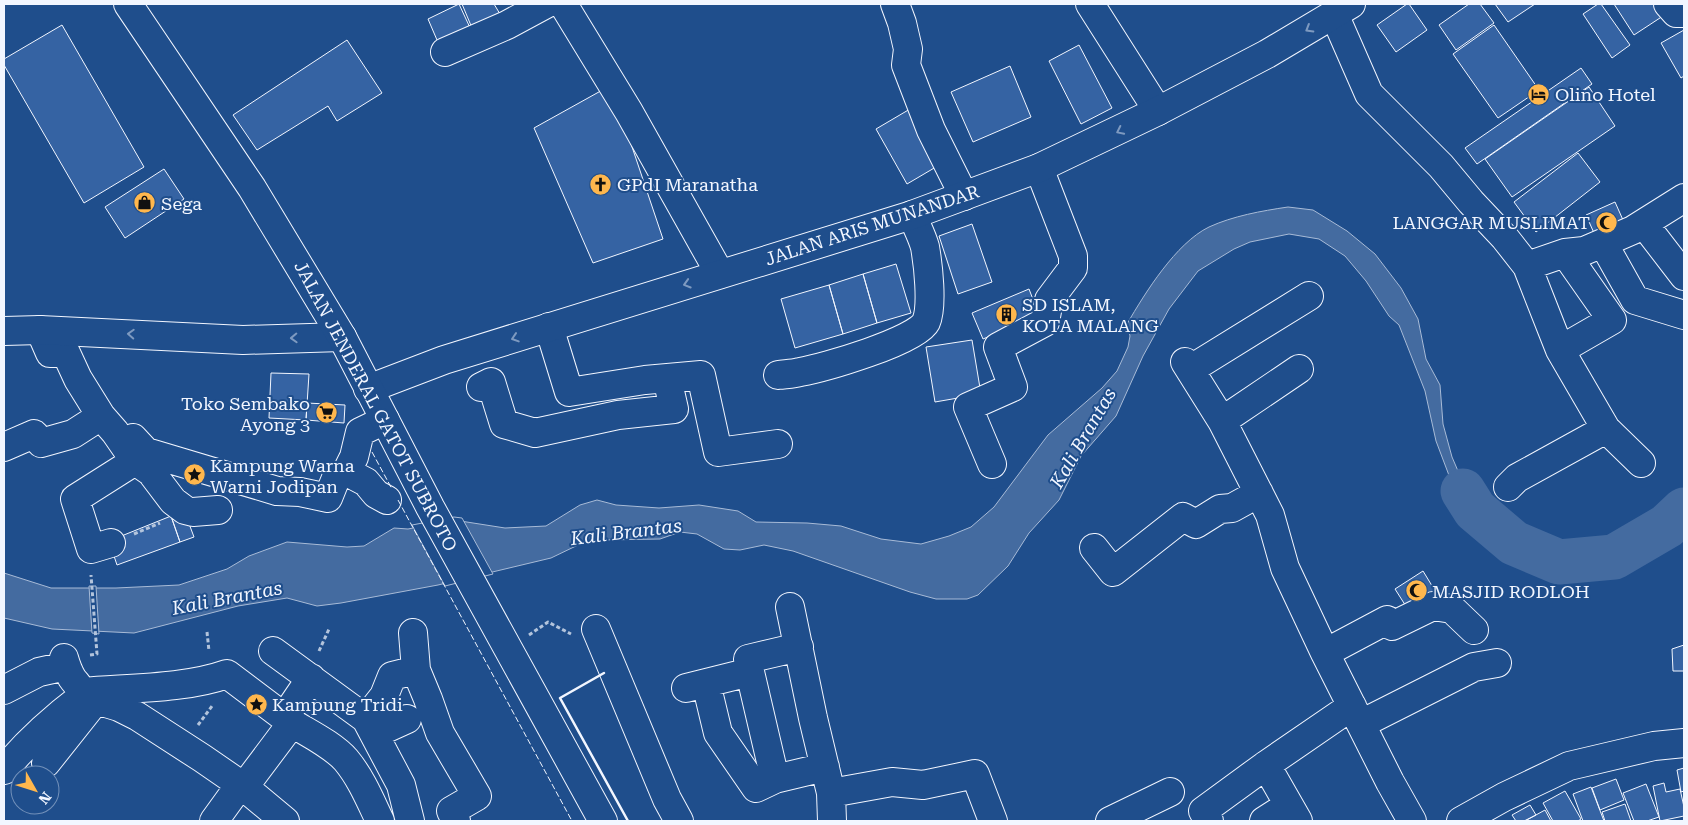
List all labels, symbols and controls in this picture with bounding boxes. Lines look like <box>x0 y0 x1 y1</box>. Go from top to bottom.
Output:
one-way arrow <box>1306 22 1315 32</box>
hotel icon: Olino Hotel <box>1527 82 1551 106</box>
place label: Olino Hotel <box>1555 84 1656 105</box>
one-way arrow <box>1116 124 1125 135</box>
church icon: GPdI Maranatha <box>589 172 613 196</box>
place label: GPdI Maranatha <box>617 174 758 195</box>
street label: JALAN ARIS MUNANDAR <box>762 180 982 270</box>
shop icon: Sega <box>133 191 157 215</box>
place label: Sega <box>161 193 202 214</box>
mosque icon: LANGGAR MUSLIMAT <box>1594 210 1618 234</box>
place label: LANGGAR MUSLIMAT <box>1392 212 1590 233</box>
street label: JALAN JENDERAL GATOT SUBROTO <box>290 257 462 555</box>
one-way arrow <box>683 279 691 289</box>
place label: SD ISLAM, KOTA MALANG <box>1022 294 1159 336</box>
building icon: SD ISLAM, KOTA MALANG <box>994 302 1018 326</box>
one-way arrow <box>127 329 135 340</box>
one-way arrow <box>511 332 520 342</box>
one-way arrow <box>289 333 297 344</box>
water label: Kali Brantas <box>1045 384 1121 493</box>
place label: Toko Sembako Ayong 3 <box>181 393 310 435</box>
supermarket icon: Toko Sembako Ayong 3 <box>314 401 338 425</box>
place label: Kampung Warna Warni Jodipan <box>210 455 355 497</box>
place icon: Kampung Warna Warni Jodipan <box>182 463 206 487</box>
water label: Kali Brantas <box>568 514 683 550</box>
water label: Kali Brantas <box>169 576 284 620</box>
mosque icon: MASJID RODLOH <box>1404 579 1428 603</box>
place label: MASJID RODLOH <box>1432 581 1590 602</box>
place icon: Kampung Tridi <box>244 692 268 716</box>
place label: Kampung Tridi <box>272 694 403 715</box>
north arrow <box>10 765 60 815</box>
text: N <box>35 789 55 808</box>

